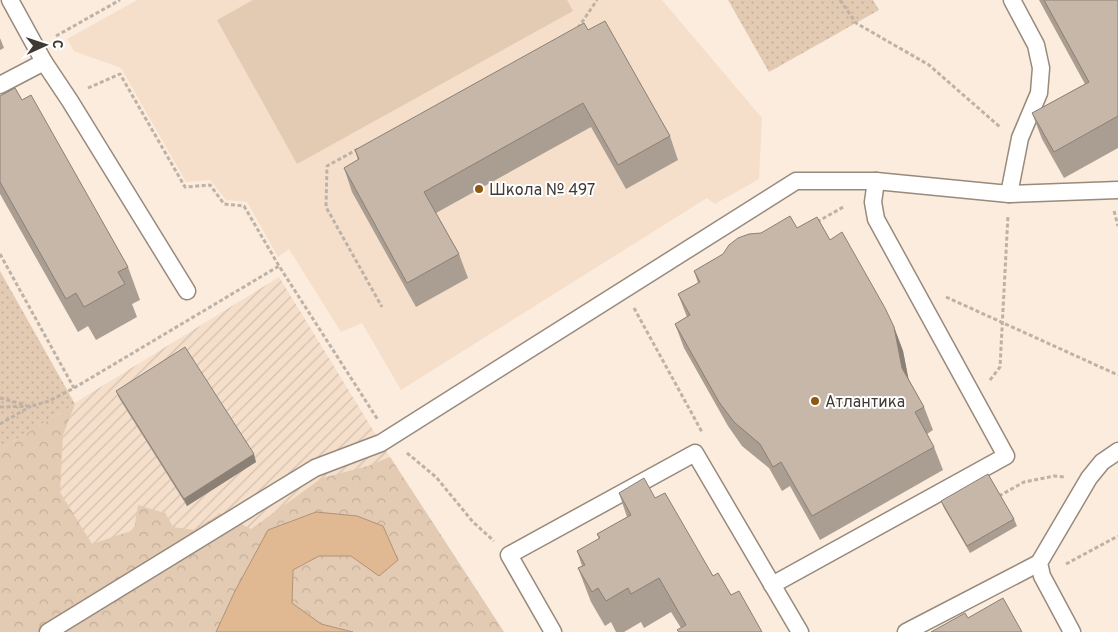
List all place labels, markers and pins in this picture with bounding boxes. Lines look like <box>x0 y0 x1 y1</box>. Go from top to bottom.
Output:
place label: Школа № 497 <box>489 181 595 201</box>
marker: Школа № 497 <box>473 183 485 195</box>
place label: Атлантика <box>825 393 905 413</box>
marker: Атлантика <box>809 395 821 407</box>

